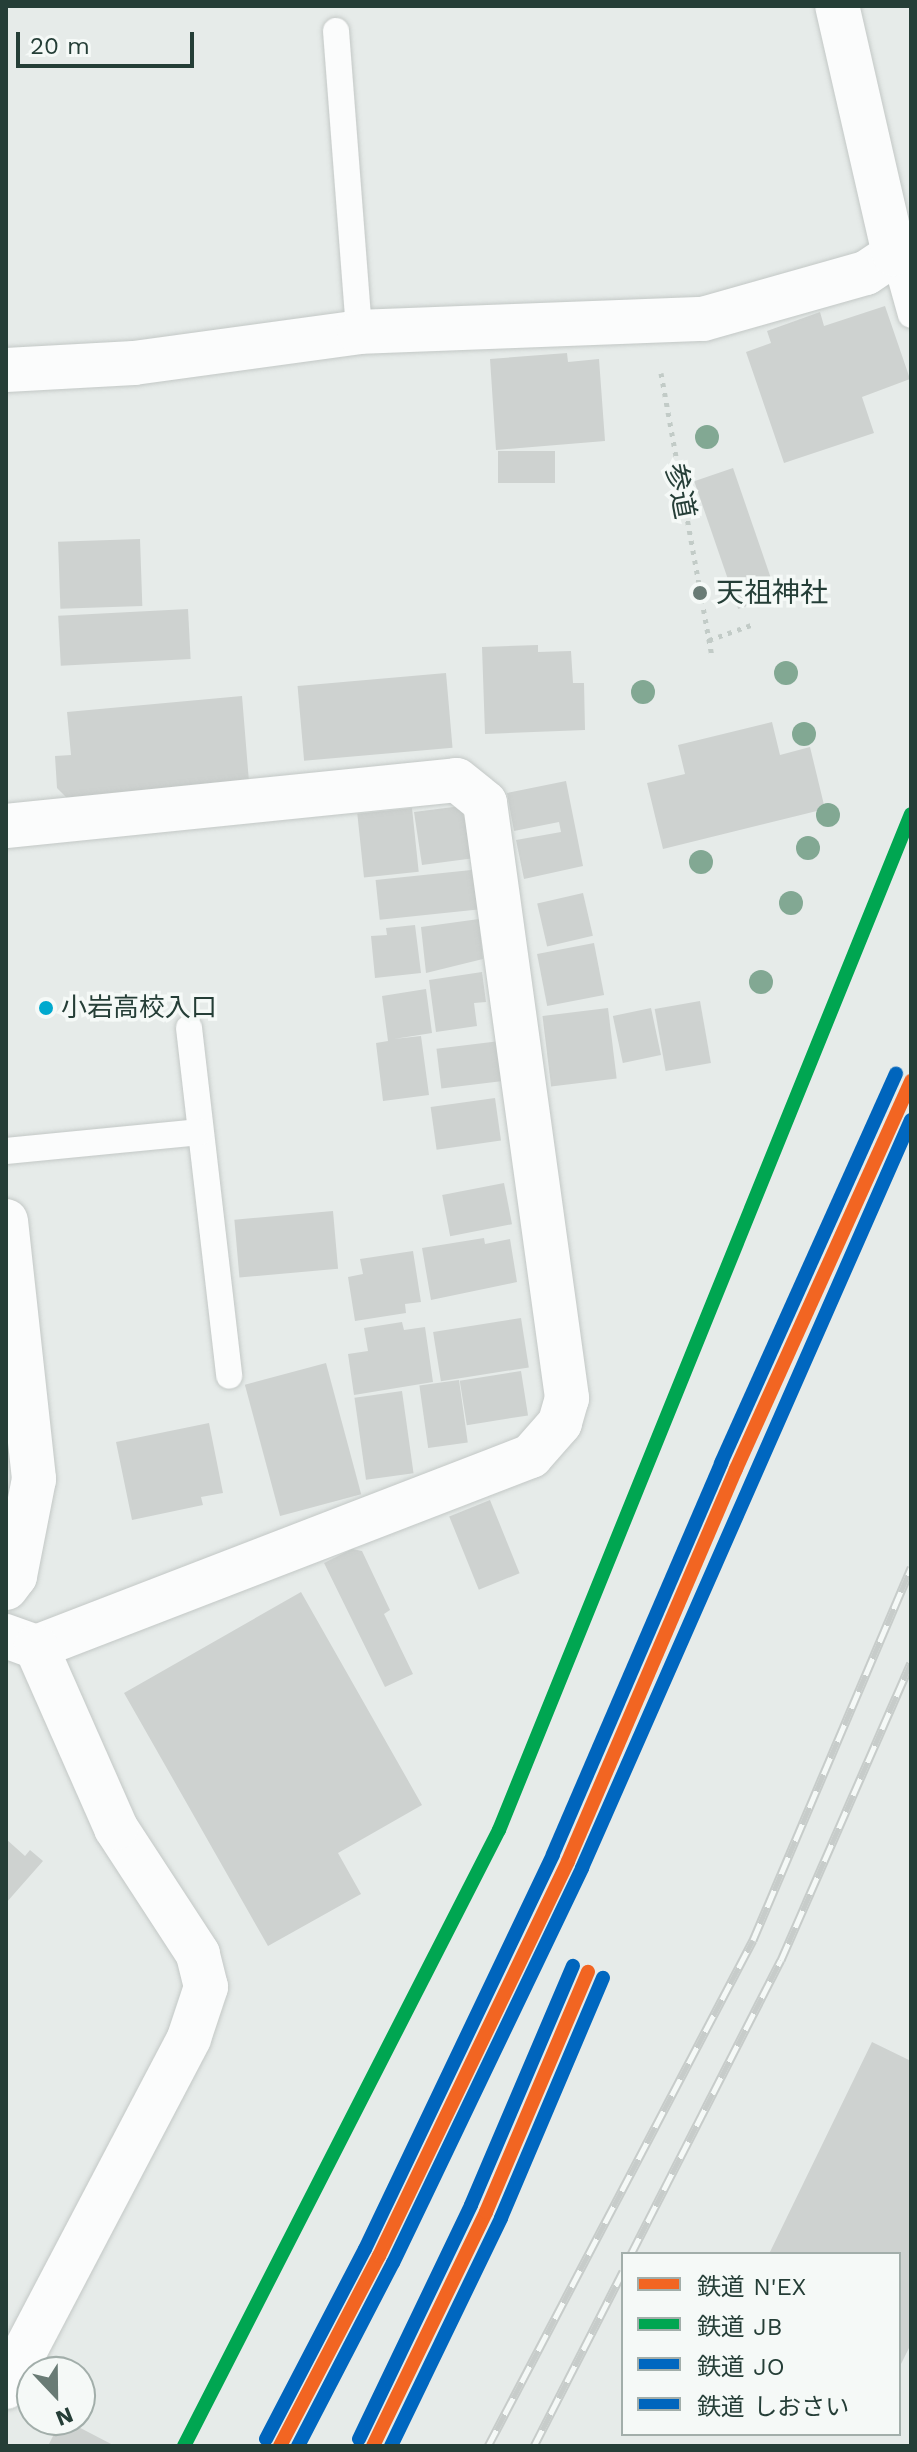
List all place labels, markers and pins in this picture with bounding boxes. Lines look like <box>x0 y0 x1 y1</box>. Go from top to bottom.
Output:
place label: 天祖神社 <box>716 576 828 610</box>
marker: 天祖神社 <box>691 584 709 602</box>
place label: 小岩高校入口 <box>61 992 217 1024</box>
marker: 小岩高校入口 <box>38 1000 54 1016</box>

